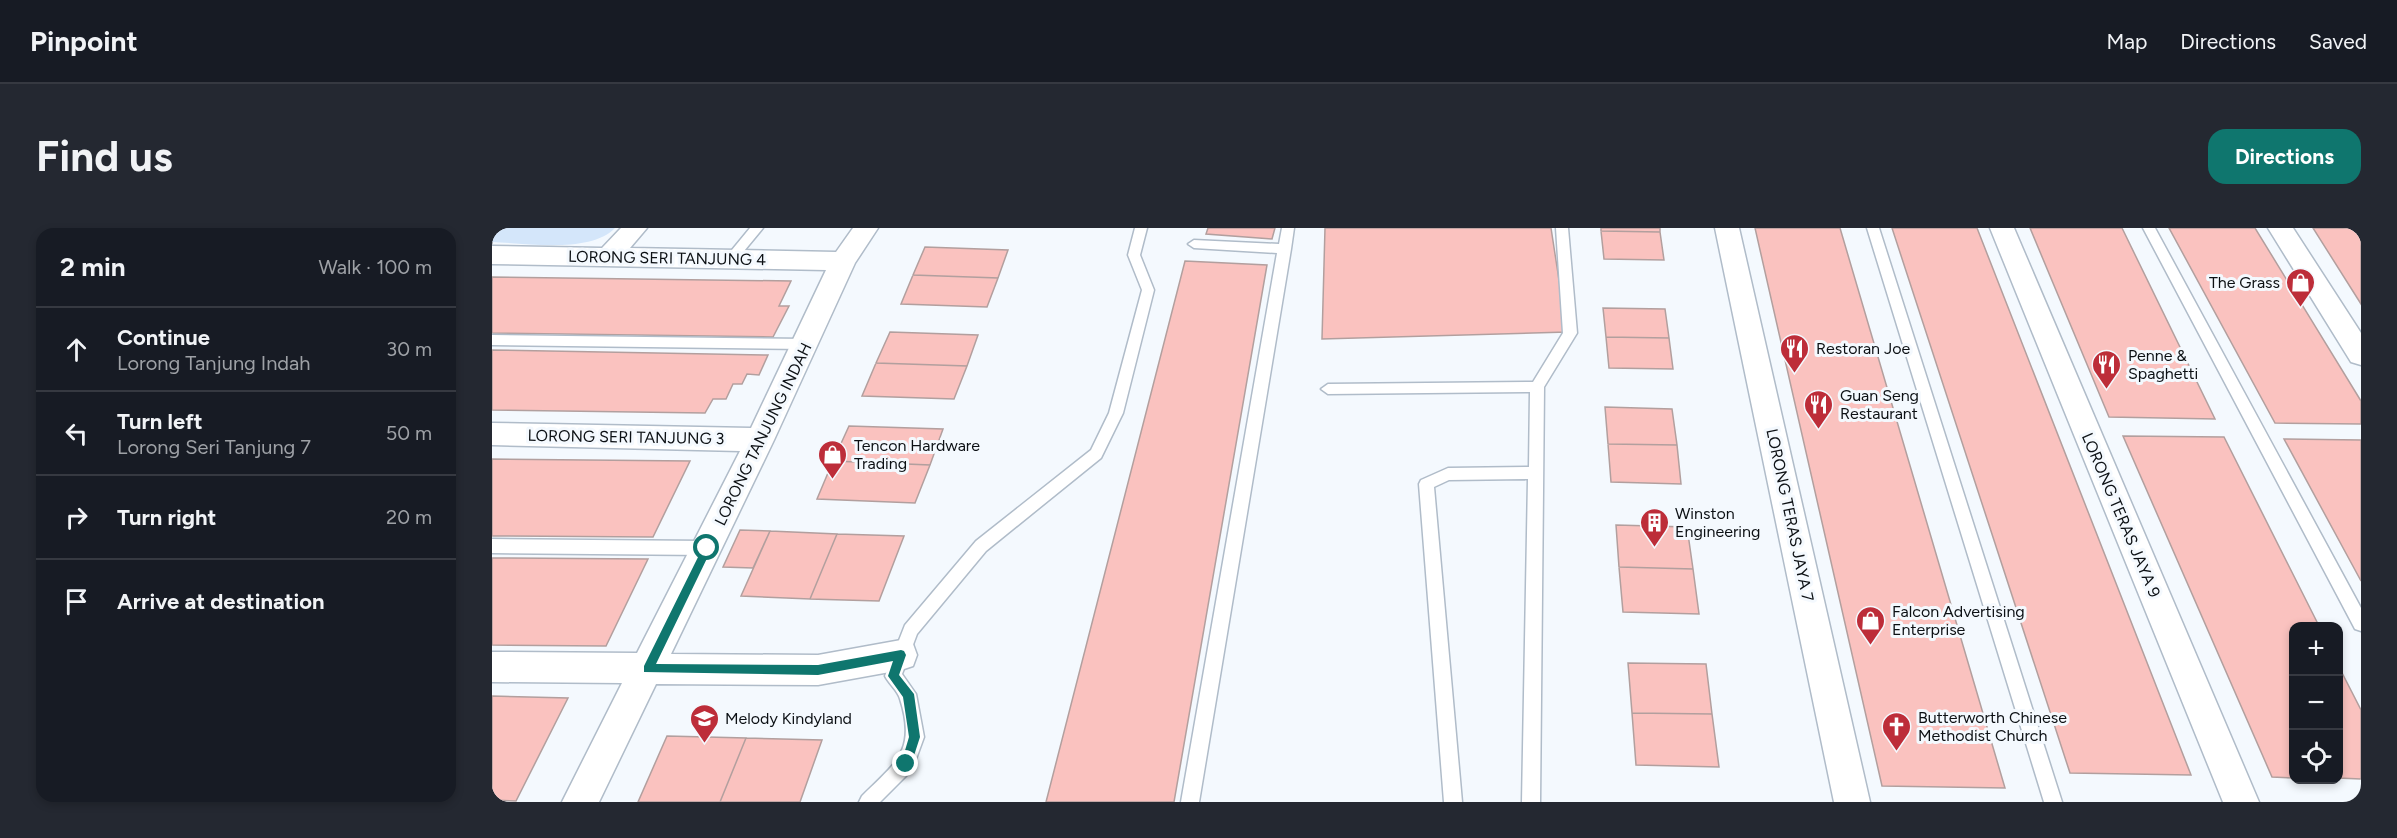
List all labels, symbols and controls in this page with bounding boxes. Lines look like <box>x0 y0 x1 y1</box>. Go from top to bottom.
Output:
text: Pinpoint <box>30 24 138 58</box>
text: Map <box>2106 29 2147 54</box>
text: Directions <box>2180 29 2276 54</box>
text: Saved <box>2309 29 2367 54</box>
button: Directions <box>2208 129 2361 184</box>
text: Find us <box>36 131 173 182</box>
street label: LORONG SERI TANJUNG 4 <box>568 247 766 269</box>
text: 2 min <box>60 251 126 283</box>
text: Walk · 100 m <box>318 255 432 279</box>
shop icon: The Grass <box>2285 266 2317 308</box>
place label: The Grass <box>2209 273 2280 292</box>
text: Continue <box>117 324 210 351</box>
restaurant icon: Restoran Joe <box>1779 332 1811 374</box>
icon: ahead <box>60 333 93 366</box>
text: 30 m <box>386 337 432 361</box>
place label: Restoran Joe <box>1816 339 1910 358</box>
street label: LORONG TANJUNG INDAH <box>710 340 816 528</box>
place label: Penne & Spaghetti <box>2128 346 2198 383</box>
restaurant icon: Penne & Spaghetti <box>2091 348 2123 390</box>
text: Lorong Tanjung Indah <box>117 351 310 375</box>
place label: Guan Seng Restaurant <box>1840 386 1919 423</box>
restaurant icon: Guan Seng Restaurant <box>1803 388 1835 430</box>
text: Turn left <box>117 408 203 435</box>
icon: left <box>60 417 93 450</box>
text: 50 m <box>386 421 432 445</box>
street label: LORONG SERI TANJUNG 3 <box>528 426 724 448</box>
street label: LORONG TERAS JAYA 7 <box>1762 427 1818 604</box>
street label: LORONG TERAS JAYA 9 <box>2078 430 2164 600</box>
text: Lorong Seri Tanjung 7 <box>117 435 311 459</box>
place label: Tencon Hardware Trading <box>854 436 980 473</box>
shop icon: Tencon Hardware Trading <box>817 438 849 480</box>
icon: right <box>60 501 93 534</box>
text: Turn right <box>117 504 216 531</box>
place label: Winston Engineering <box>1675 504 1760 541</box>
text: 20 m <box>386 505 432 529</box>
building icon: Winston Engineering <box>1638 506 1670 548</box>
route start <box>693 534 719 560</box>
icon: arrive <box>60 585 93 618</box>
text: Arrive at destination <box>117 588 325 615</box>
place label: Falcon Advertising Enterprise <box>1892 602 2025 639</box>
shop icon: Falcon Advertising Enterprise <box>1855 604 1887 646</box>
map controls <box>2289 622 2343 784</box>
button: + <box>2289 622 2343 676</box>
button: − <box>2289 676 2343 730</box>
school or university icon: Melody Kindyland <box>688 702 720 744</box>
place label: Butterworth Chinese Methodist Church <box>1918 708 2067 745</box>
place label: Melody Kindyland <box>725 709 852 728</box>
church icon: Butterworth Chinese Methodist Church <box>1881 710 1913 752</box>
button: locate <box>2289 730 2343 784</box>
route end <box>892 750 918 776</box>

